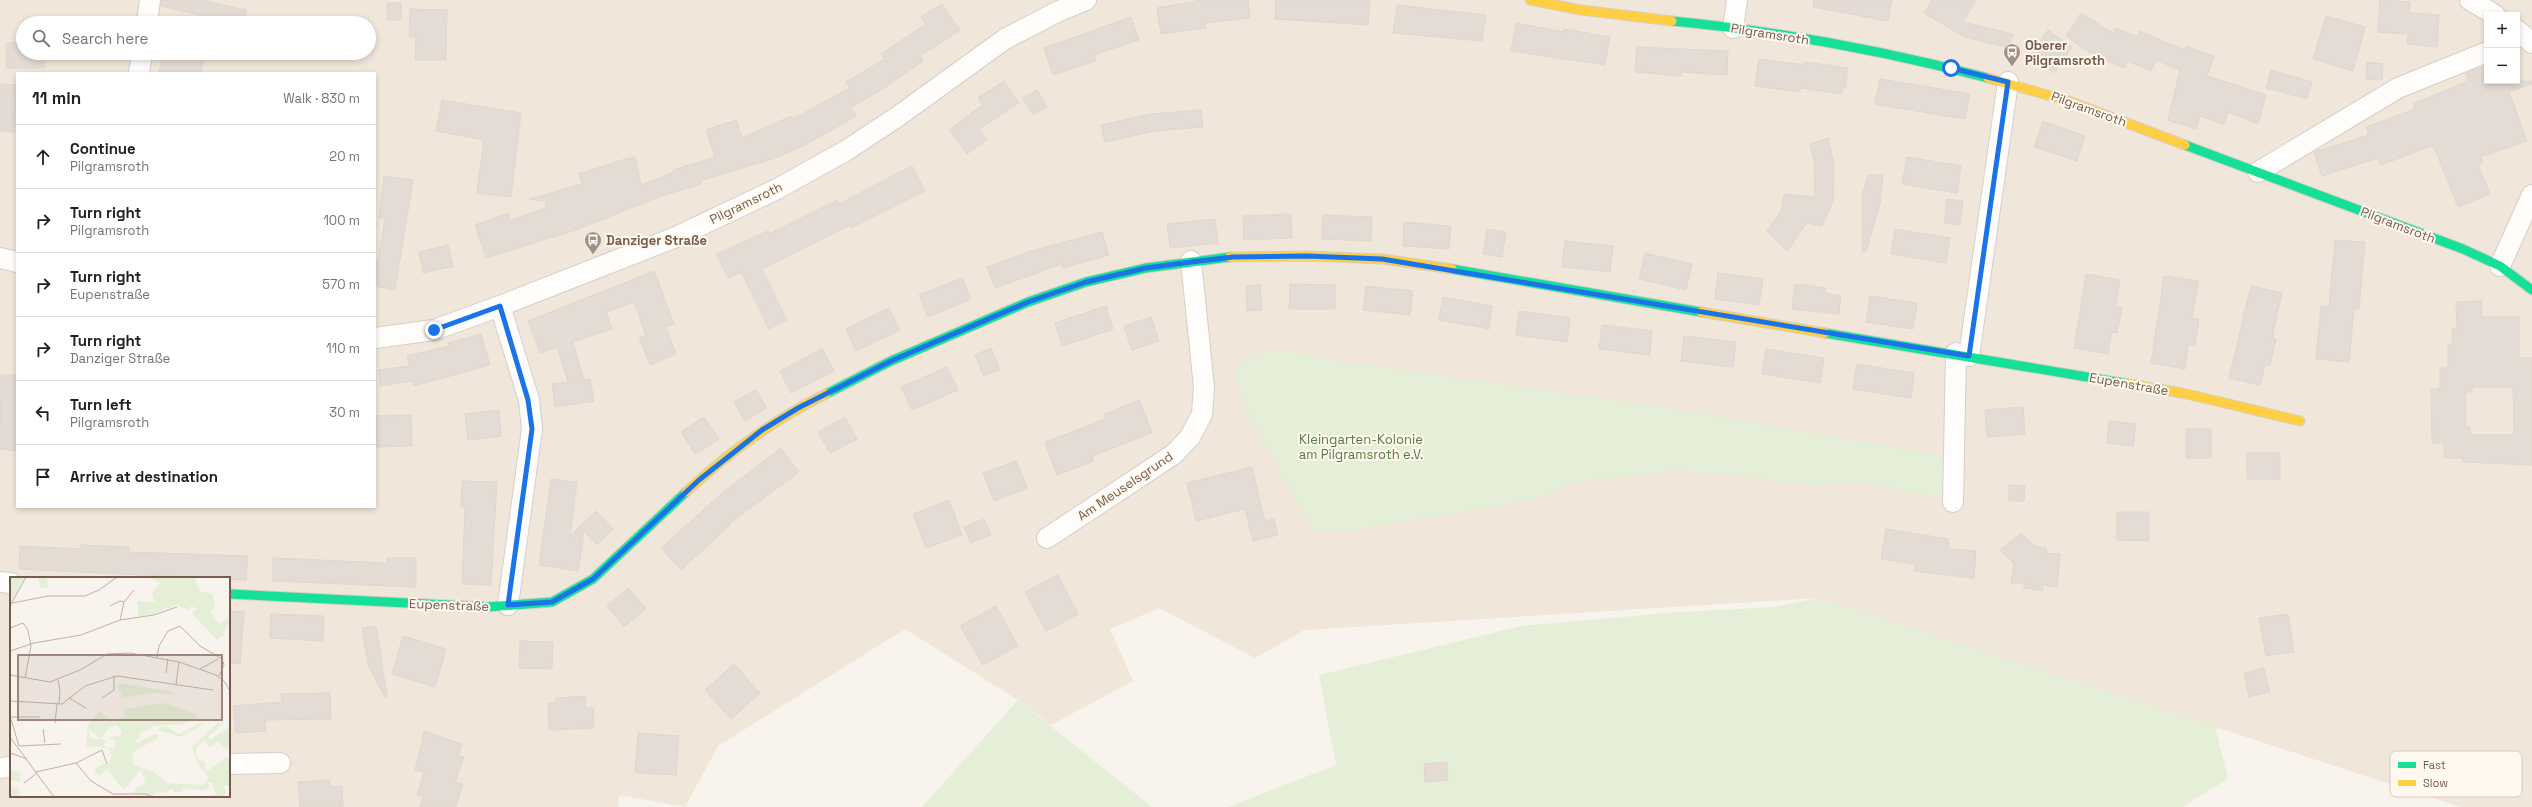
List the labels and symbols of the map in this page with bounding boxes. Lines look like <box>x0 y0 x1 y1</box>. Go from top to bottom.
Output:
street label: Pilgramsroth <box>1730 19 1810 49</box>
place label: Oberer Pilgramsroth <box>2025 37 2105 69</box>
bus stop icon: Oberer Pilgramsroth <box>2002 42 2022 67</box>
route start <box>1942 59 1960 77</box>
street label: Pilgramsroth <box>2049 87 2129 131</box>
street label: Pilgramsroth <box>707 178 785 228</box>
street label: Pilgramsroth <box>2358 203 2438 247</box>
bus stop icon: Danziger Straße <box>583 230 603 255</box>
place label: Danziger Straße <box>606 232 707 249</box>
route end <box>425 321 443 339</box>
street label: Eupenstraße <box>2088 369 2170 399</box>
park label: Kleingarten-Kolonie am Pilgramsroth e.V. <box>1299 431 1423 463</box>
street label: Am Meuselsgrund <box>1074 448 1176 524</box>
inset map <box>10 577 230 797</box>
street label: Eupenstraße <box>409 595 489 615</box>
legend <box>2390 751 2522 797</box>
text: Fast <box>2423 758 2446 772</box>
text: Slow <box>2423 776 2448 790</box>

